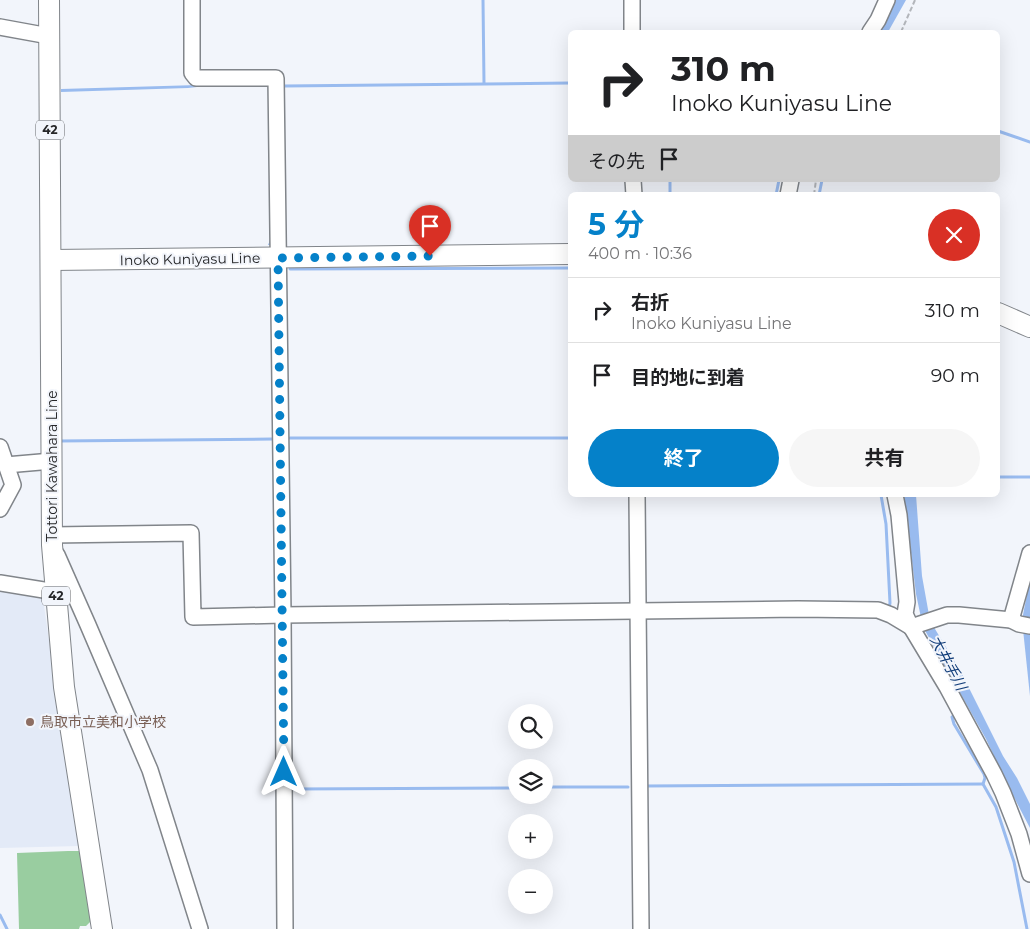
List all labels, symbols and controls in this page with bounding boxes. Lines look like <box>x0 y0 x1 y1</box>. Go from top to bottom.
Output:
text: 310 m <box>671 47 776 90</box>
icon: right <box>588 50 653 115</box>
text: Inoko Kuniyasu Line <box>671 90 892 117</box>
road number: 42 <box>36 120 64 140</box>
icon: arrive <box>655 145 683 173</box>
text: その先 <box>588 150 645 173</box>
pin <box>409 205 451 256</box>
text: 5 分 <box>588 206 644 243</box>
button: close <box>928 209 980 261</box>
icon: arrive <box>416 212 444 240</box>
text: 400 m · 10:36 <box>588 244 692 263</box>
street label: Inoko Kuniyasu Line <box>120 249 260 269</box>
text: 右折 <box>631 291 669 314</box>
icon: right <box>588 296 616 324</box>
text: 310 m <box>925 299 980 322</box>
text: Inoko Kuniyasu Line <box>631 314 792 333</box>
icon: arrive <box>588 361 616 389</box>
text: 90 m <box>931 364 980 387</box>
text: 目的地に到着 <box>631 366 745 389</box>
street label: Tottori Kawahara Line <box>43 390 61 542</box>
button: 終了 <box>588 429 779 487</box>
button: 共有 <box>789 429 980 487</box>
road number: 42 <box>42 586 70 606</box>
water label: 大井手川 <box>926 632 972 695</box>
map controls <box>508 704 553 914</box>
button: search <box>508 704 553 749</box>
place label: 鳥取市立美和小学校 <box>40 713 166 731</box>
marker: 鳥取市立美和小学校 <box>24 716 36 728</box>
position arrow <box>257 745 309 797</box>
button: layers <box>508 759 553 804</box>
button: + <box>508 814 553 859</box>
button: − <box>508 869 553 914</box>

